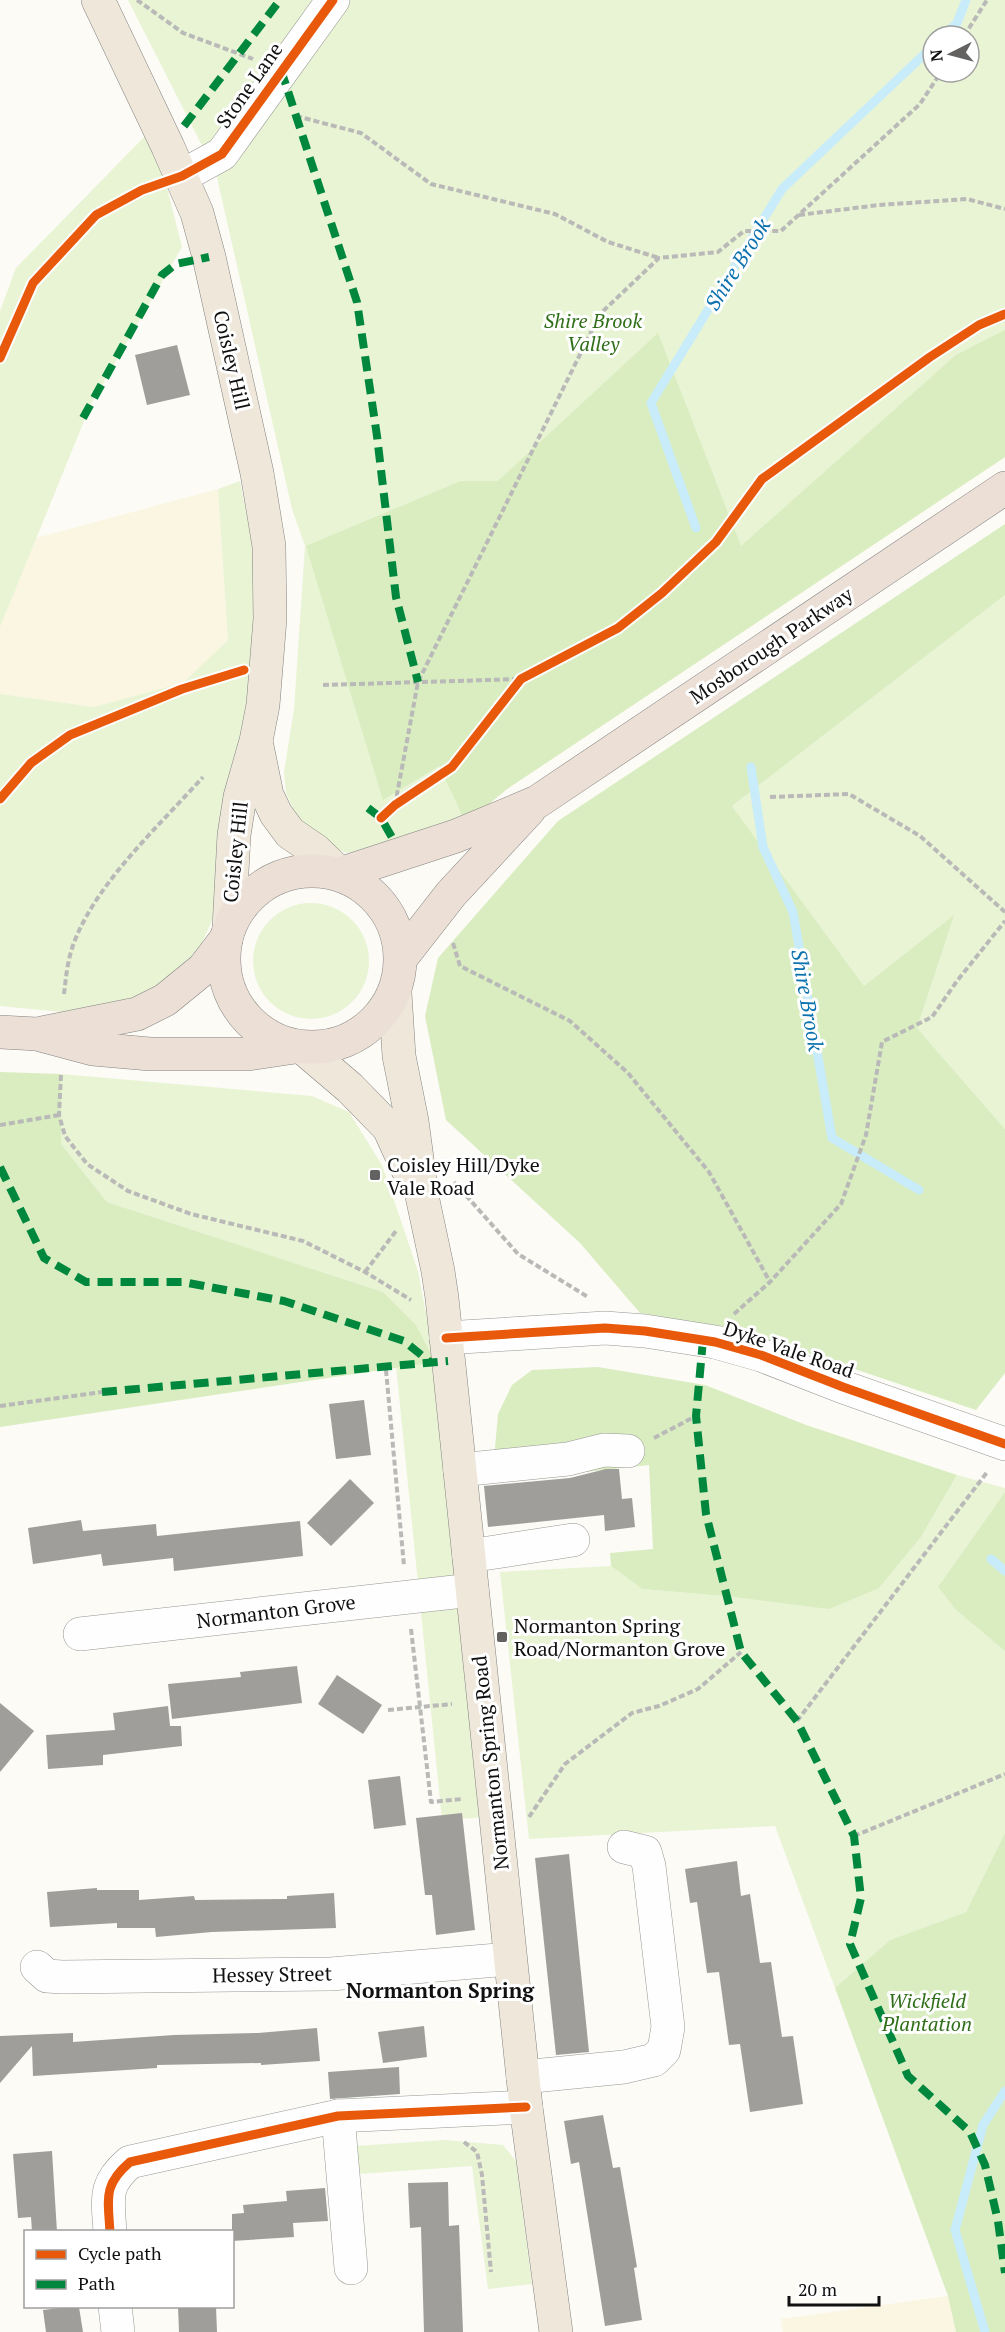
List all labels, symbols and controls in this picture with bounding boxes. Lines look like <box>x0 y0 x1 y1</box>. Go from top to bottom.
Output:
north arrow <box>921 24 981 84</box>
street label: Stone Lane <box>210 37 288 133</box>
text: N <box>925 48 948 63</box>
water label: Shire Brook <box>698 212 777 315</box>
park label: Shire Brook Valley <box>544 307 643 357</box>
street label: Coisley Hill <box>207 308 257 412</box>
street label: Mosborough Parkway <box>684 580 859 710</box>
street label: Coisley Hill <box>216 800 254 904</box>
water label: Shire Brook <box>785 947 831 1054</box>
place label: Coisley Hill/Dyke Vale Road <box>387 1151 540 1201</box>
marker: Coisley Hill/Dyke Vale Road <box>368 1168 382 1182</box>
street label: Dyke Vale Road <box>720 1314 858 1384</box>
street label: Normanton Grove <box>195 1588 357 1634</box>
place label: Normanton Spring Road/Normanton Grove <box>514 1612 725 1662</box>
marker: Normanton Spring Road/Normanton Grove <box>495 1630 509 1644</box>
street label: Normanton Spring Road <box>465 1654 515 1872</box>
street label: Hessey Street <box>212 1959 333 1989</box>
district label: Normanton Spring <box>346 1976 535 2004</box>
park label: Wickfield Plantation <box>881 1987 972 2037</box>
legend <box>24 2230 234 2308</box>
text: Cycle path <box>78 2241 162 2265</box>
scale bar <box>789 2269 879 2307</box>
text: Path <box>78 2271 115 2295</box>
text: 20 m <box>798 2277 838 2301</box>

